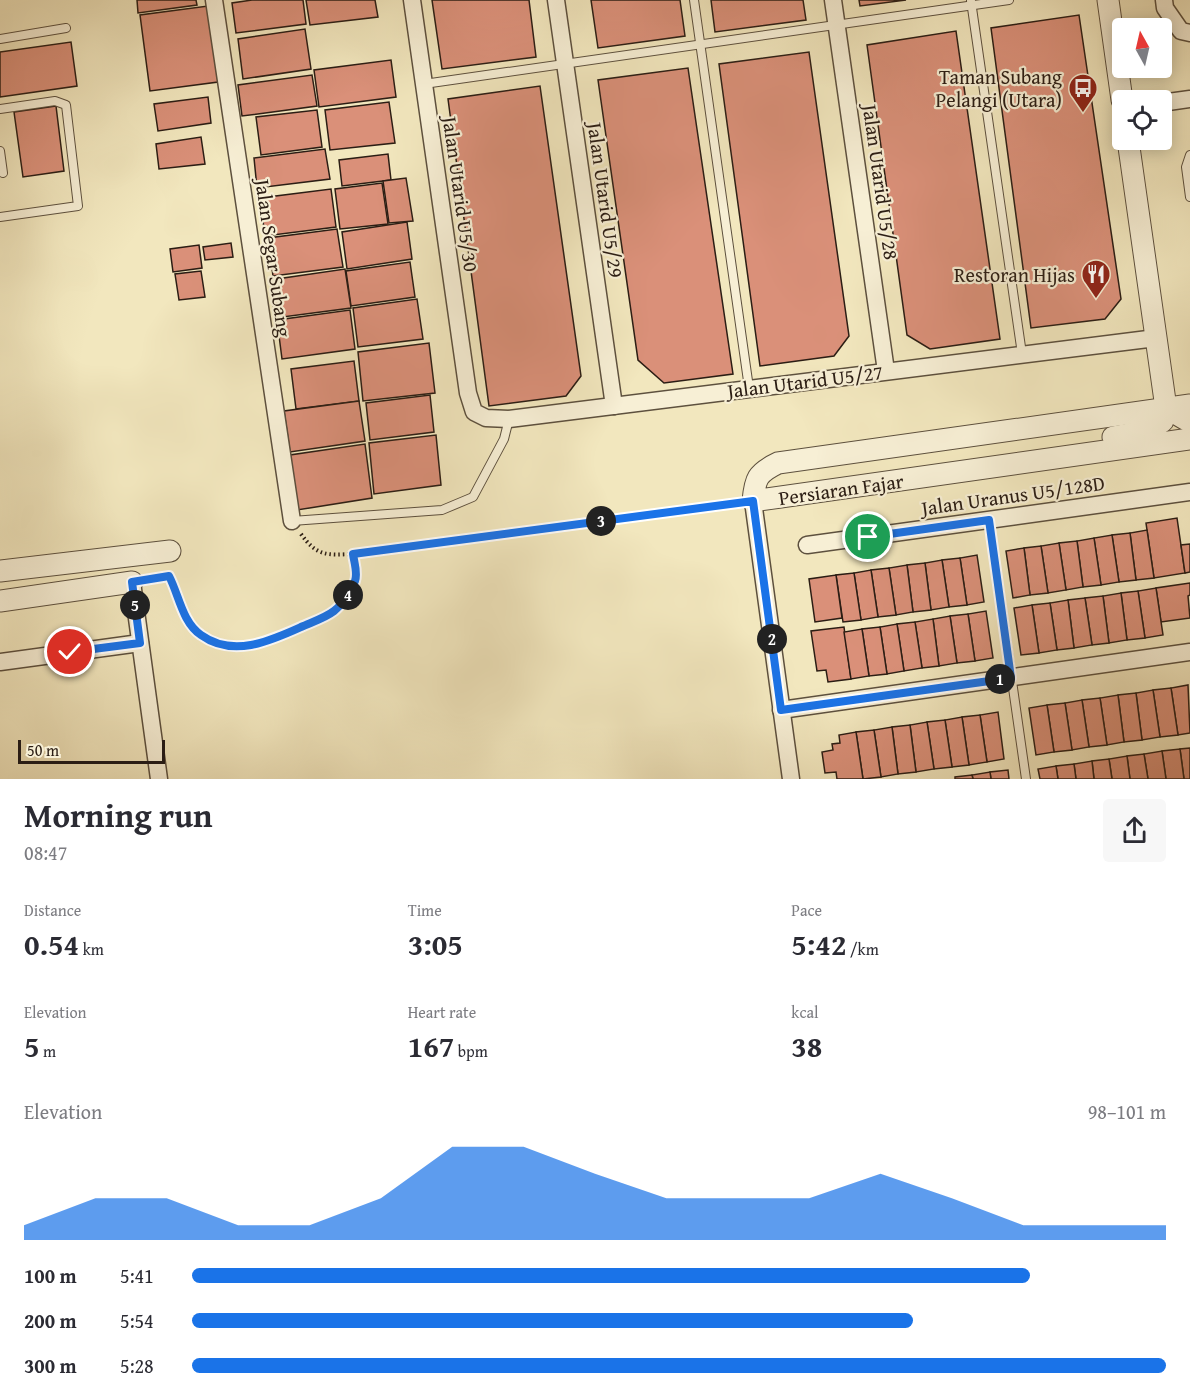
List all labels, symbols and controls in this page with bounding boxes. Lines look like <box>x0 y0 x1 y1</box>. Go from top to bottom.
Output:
north arrow <box>1112 18 1172 78</box>
map controls <box>1112 18 1172 150</box>
place label: Taman Subang Pelangi (Utara) <box>936 62 1062 114</box>
bus stop icon: Taman Subang Pelangi (Utara) <box>1067 72 1099 114</box>
button: locate <box>1112 90 1172 150</box>
street label: Jalan Utarid U5/28 <box>855 99 906 262</box>
street label: Jalan Utarid U5/30 <box>435 111 486 274</box>
street label: Jalan Utarid U5/29 <box>580 117 631 280</box>
street label: Jalan Segar Subang <box>248 174 299 339</box>
restaurant icon: Restoran Hijas <box>1080 258 1112 300</box>
place label: Restoran Hijas <box>954 260 1075 289</box>
street label: Jalan Utarid U5/27 <box>723 357 884 405</box>
street label: Persiaran Fajar <box>777 466 905 512</box>
street label: Jalan Uranus U5/128D <box>917 468 1107 523</box>
pin: 3 <box>586 506 616 536</box>
text: 3 <box>597 509 605 533</box>
pin <box>842 511 893 562</box>
icon: arrive <box>851 520 884 553</box>
pin: 4 <box>333 580 363 610</box>
text: 4 <box>344 583 352 607</box>
pin: 5 <box>120 590 150 620</box>
text: 5 <box>131 593 139 617</box>
pin: 2 <box>757 624 787 654</box>
pin <box>44 626 95 677</box>
text: 2 <box>768 627 776 651</box>
icon: check <box>53 635 86 668</box>
pin: 1 <box>985 664 1015 694</box>
text: 1 <box>996 667 1004 691</box>
scale bar <box>18 737 165 764</box>
text: 50 m <box>27 738 59 762</box>
text: Morning run <box>24 791 213 839</box>
button: share <box>1103 799 1166 862</box>
text: 08:47 <box>24 838 67 867</box>
text: Distance <box>24 898 81 922</box>
text: Time <box>408 898 442 922</box>
text: Pace <box>791 898 822 922</box>
text: 0.54 <box>24 922 79 966</box>
text: 3:05 <box>408 922 463 966</box>
text: 5:42 <box>791 922 846 966</box>
text: km <box>79 937 104 961</box>
text: /km <box>846 937 879 961</box>
text: Elevation <box>24 1000 87 1024</box>
text: Heart rate <box>408 1000 476 1024</box>
text: kcal <box>791 1000 819 1024</box>
text: 5 <box>24 1024 40 1068</box>
text: 167 <box>408 1024 454 1068</box>
text: 38 <box>791 1024 822 1068</box>
text: m <box>40 1039 56 1063</box>
text: bpm <box>454 1039 488 1063</box>
text: Elevation <box>24 1097 102 1126</box>
text: 98–101 m <box>1088 1097 1166 1126</box>
text: 100 m <box>24 1261 77 1290</box>
text: 5:41 <box>120 1261 154 1290</box>
text: 200 m <box>24 1306 77 1335</box>
text: 5:54 <box>120 1306 154 1335</box>
text: 300 m <box>24 1351 77 1380</box>
text: 5:28 <box>120 1351 154 1380</box>

